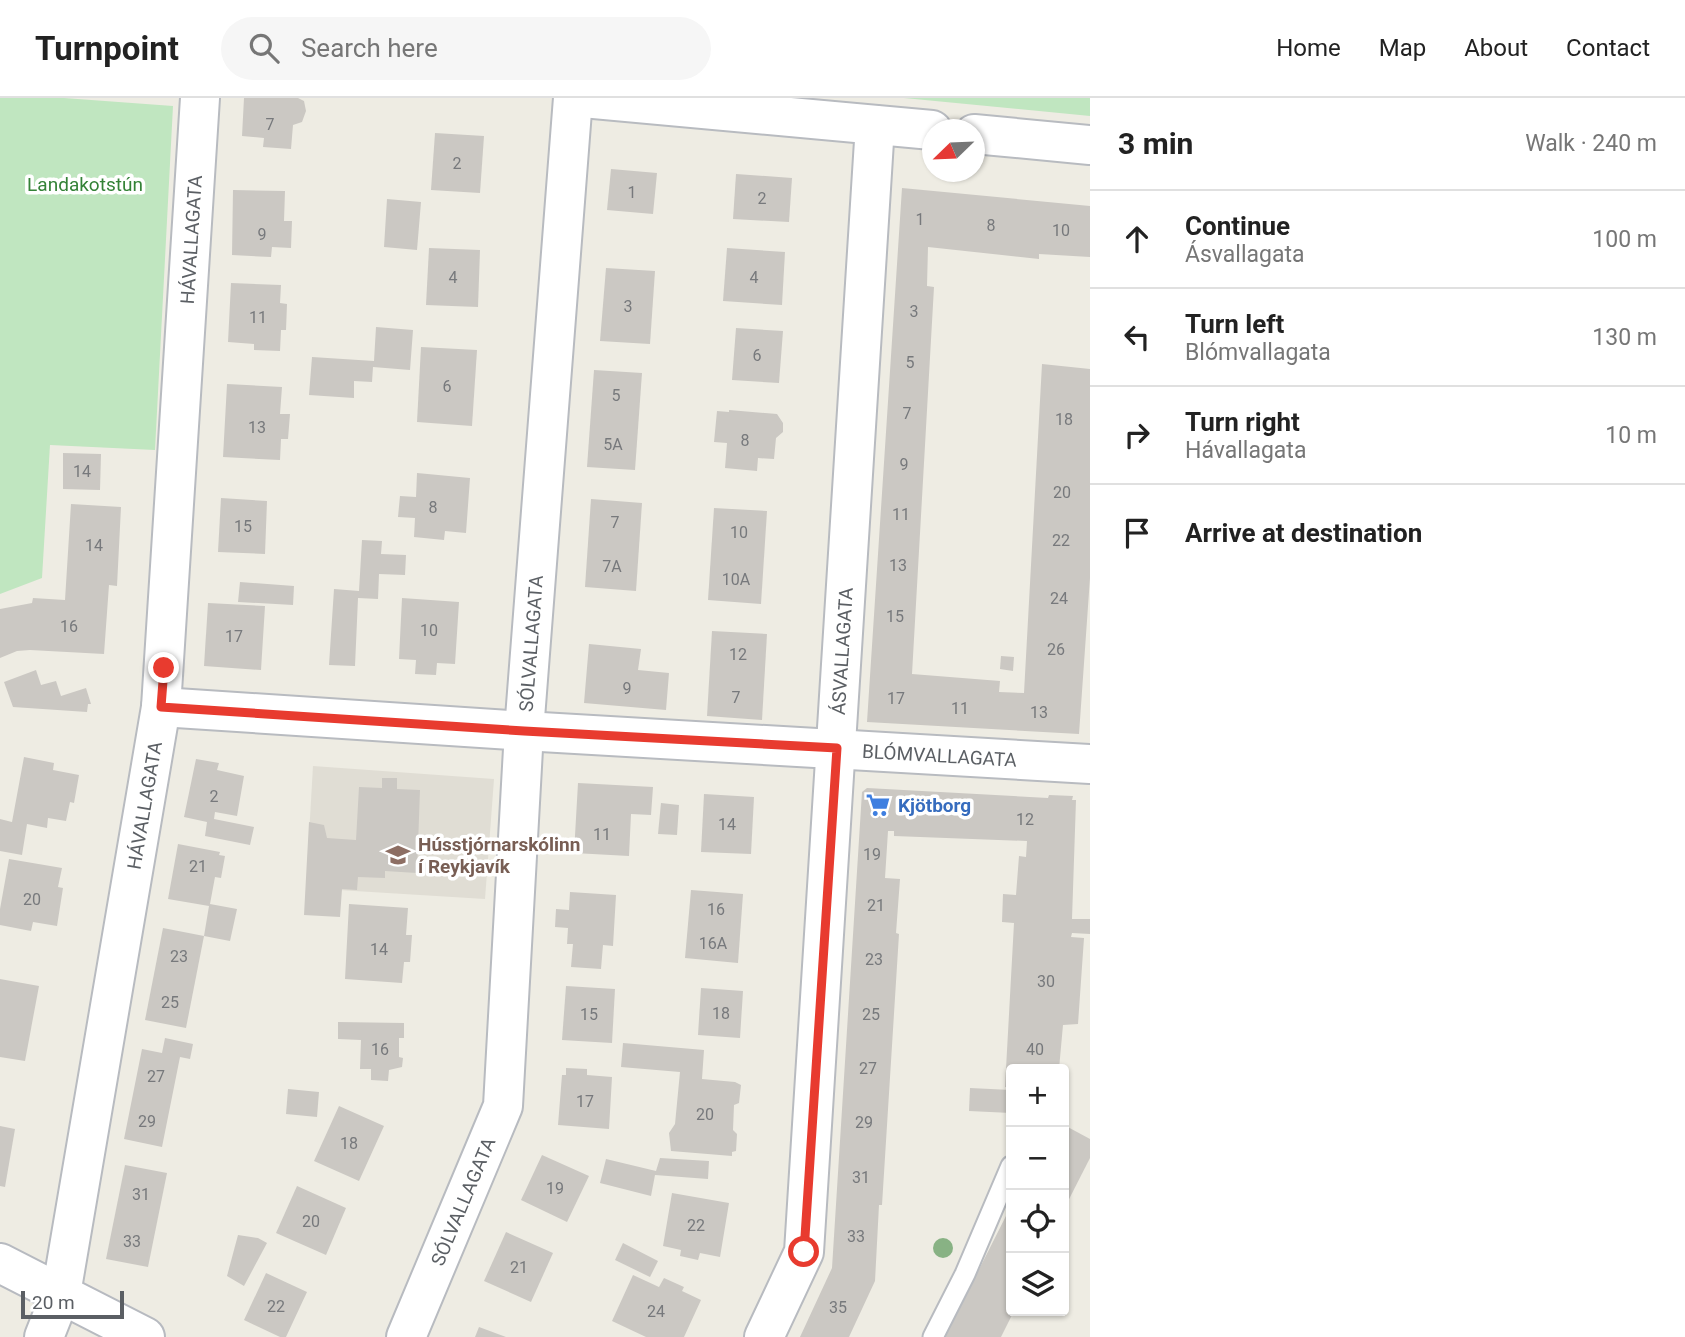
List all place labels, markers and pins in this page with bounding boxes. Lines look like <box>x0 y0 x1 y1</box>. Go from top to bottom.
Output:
supermarket icon: Kjötborg <box>864 791 892 819</box>
place label: Kjötborg <box>898 794 971 817</box>
place label: Hússtjórnarskólinn í Reykjavík <box>418 833 580 878</box>
school or university icon: Hússtjórnarskólinn í Reykjavík <box>384 841 412 869</box>

